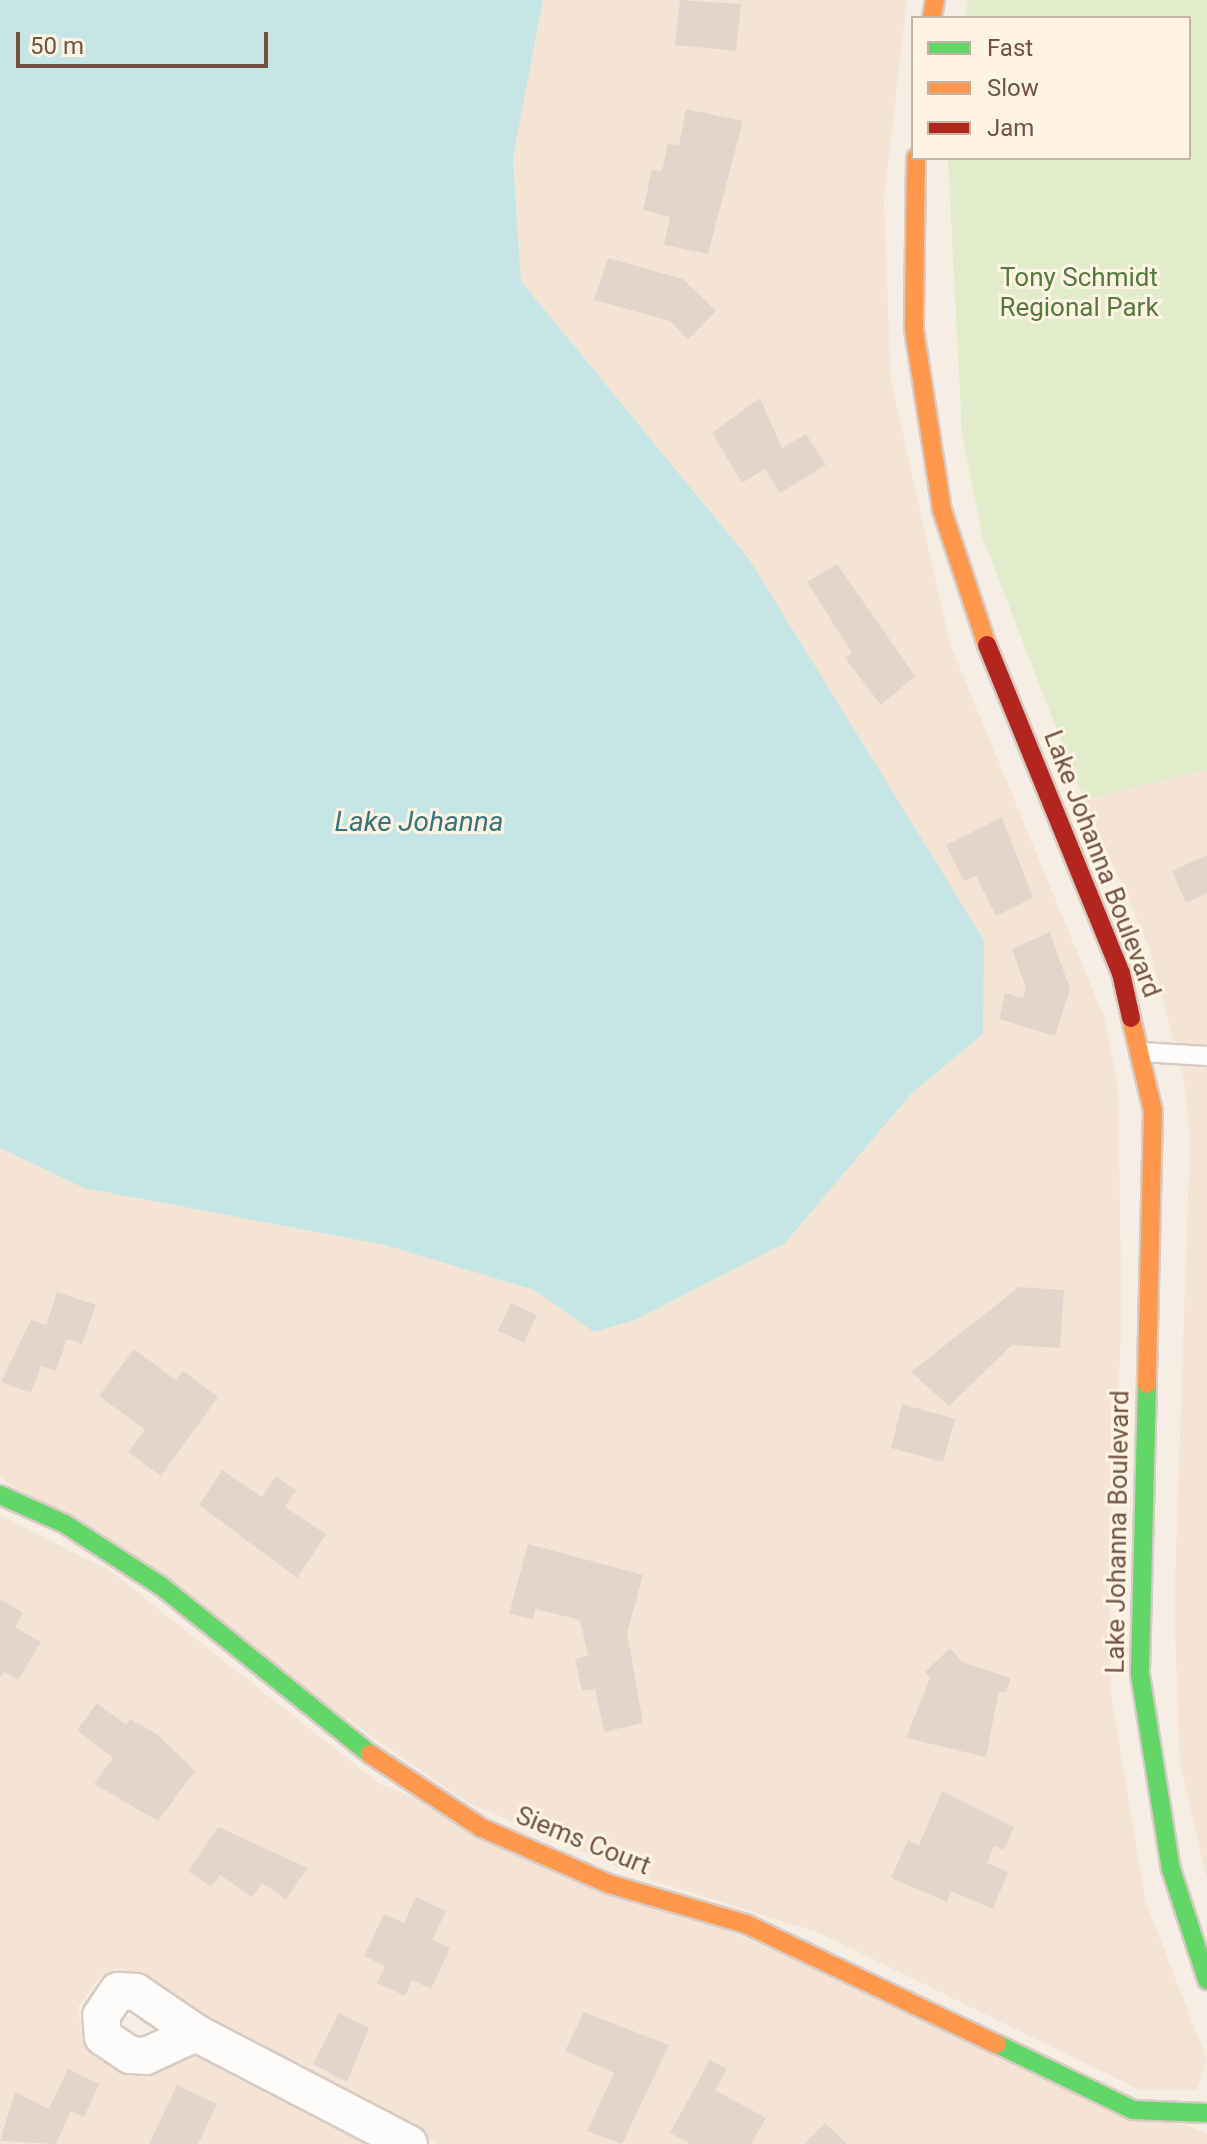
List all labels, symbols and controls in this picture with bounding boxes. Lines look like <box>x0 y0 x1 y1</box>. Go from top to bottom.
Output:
scale bar <box>20 16 272 66</box>
legend <box>911 16 1191 160</box>
text: 50 m <box>30 32 84 60</box>
text: Fast <box>987 34 1033 62</box>
text: Slow <box>987 74 1039 102</box>
text: Jam <box>987 114 1034 142</box>
park label: Tony Schmidt Regional Park <box>999 262 1159 324</box>
street label: Lake Johanna Boulevard <box>1037 726 1167 1002</box>
water label: Lake Johanna <box>334 805 504 839</box>
street label: Lake Johanna Boulevard <box>1100 1390 1136 1674</box>
street label: Siems Court <box>511 1800 655 1882</box>

